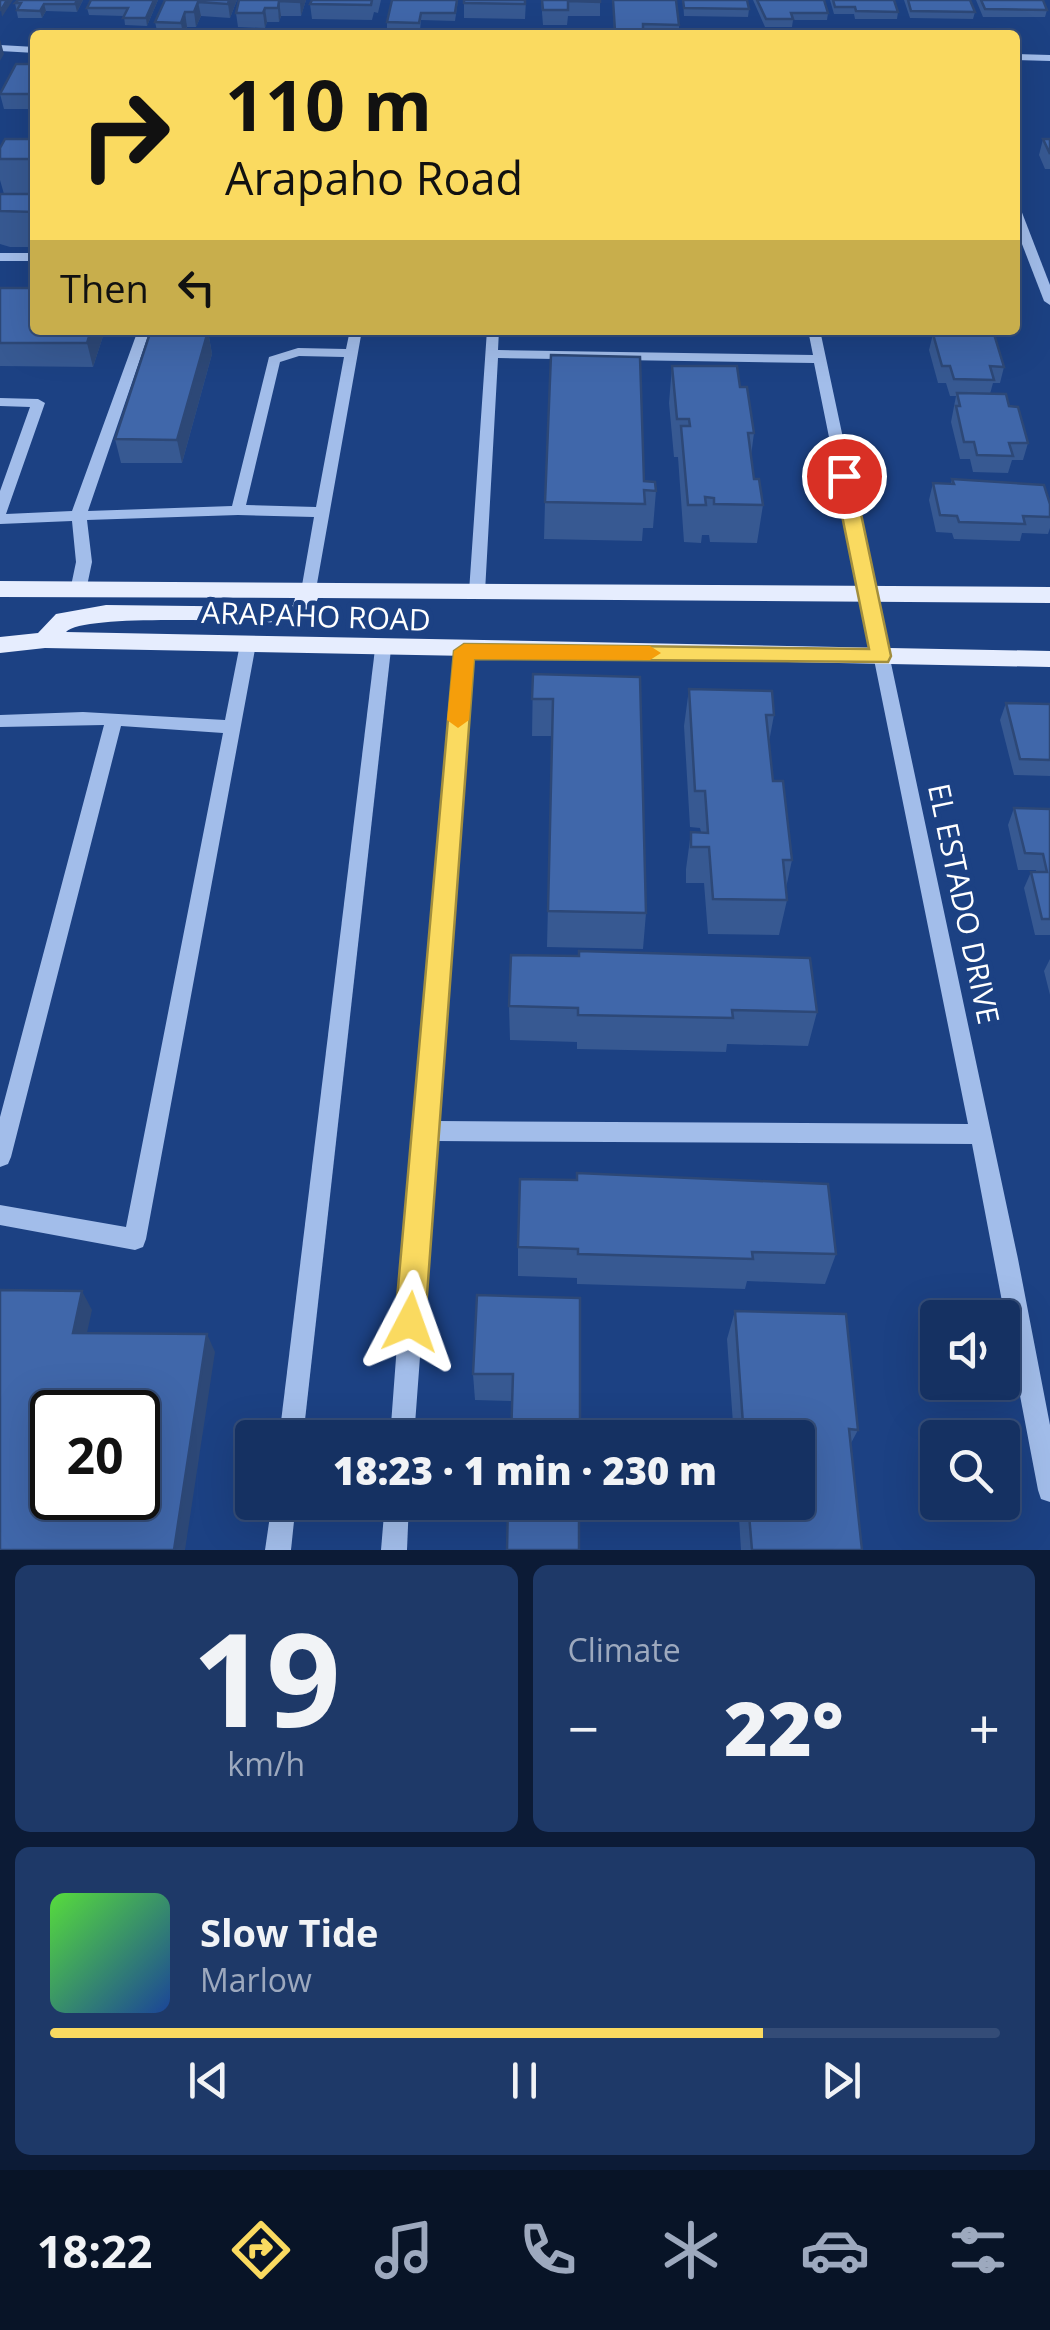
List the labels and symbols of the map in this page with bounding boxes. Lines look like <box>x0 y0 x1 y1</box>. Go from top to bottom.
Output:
pin <box>802 434 887 519</box>
street label: ARAPAHO ROAD <box>201 591 431 640</box>
street label: EL ESTADO DRIVE <box>919 780 1010 1028</box>
position arrow <box>358 1270 462 1374</box>
speed limit sign: 20 <box>30 1390 160 1520</box>

